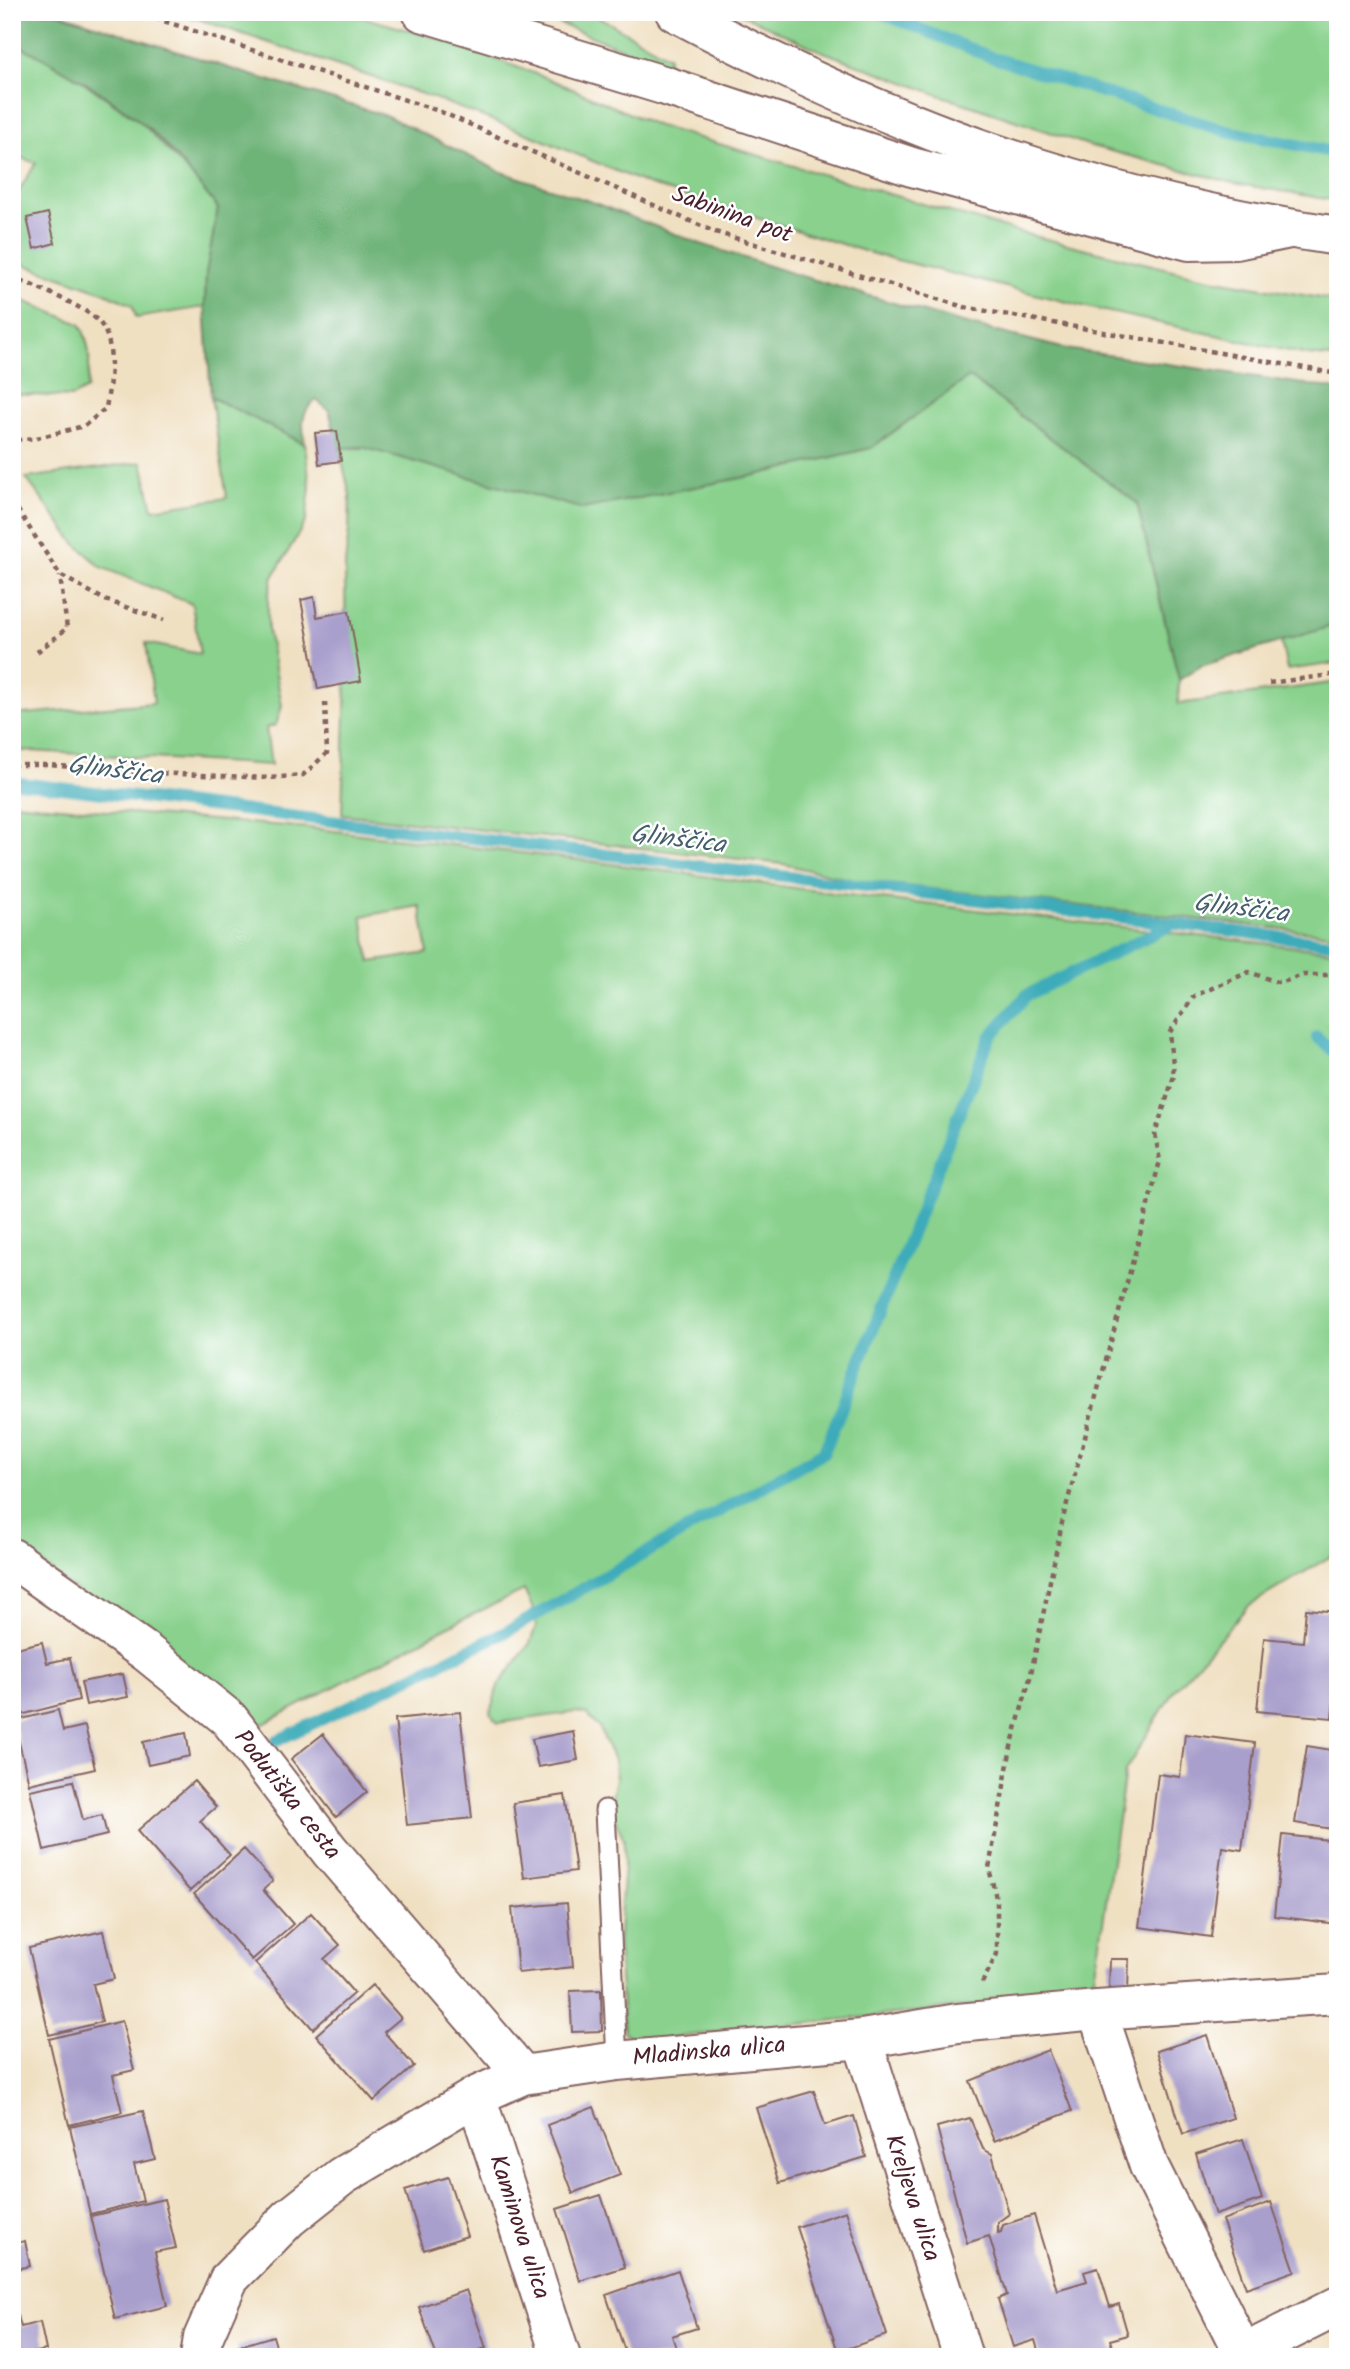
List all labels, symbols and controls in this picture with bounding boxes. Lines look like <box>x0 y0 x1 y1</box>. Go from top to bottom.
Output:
street label: Sabinina pot <box>666 175 799 255</box>
water label: Glinščica <box>65 744 166 798</box>
water label: Glinščica <box>628 813 729 867</box>
water label: Glinščica <box>1191 882 1292 936</box>
street label: Podutiška cesta <box>223 1721 351 1869</box>
street label: Mladinska ulica <box>631 2026 787 2078</box>
street label: Kreljeva ulica <box>873 2129 951 2267</box>
street label: Kaminova ulica <box>477 2150 561 2304</box>

